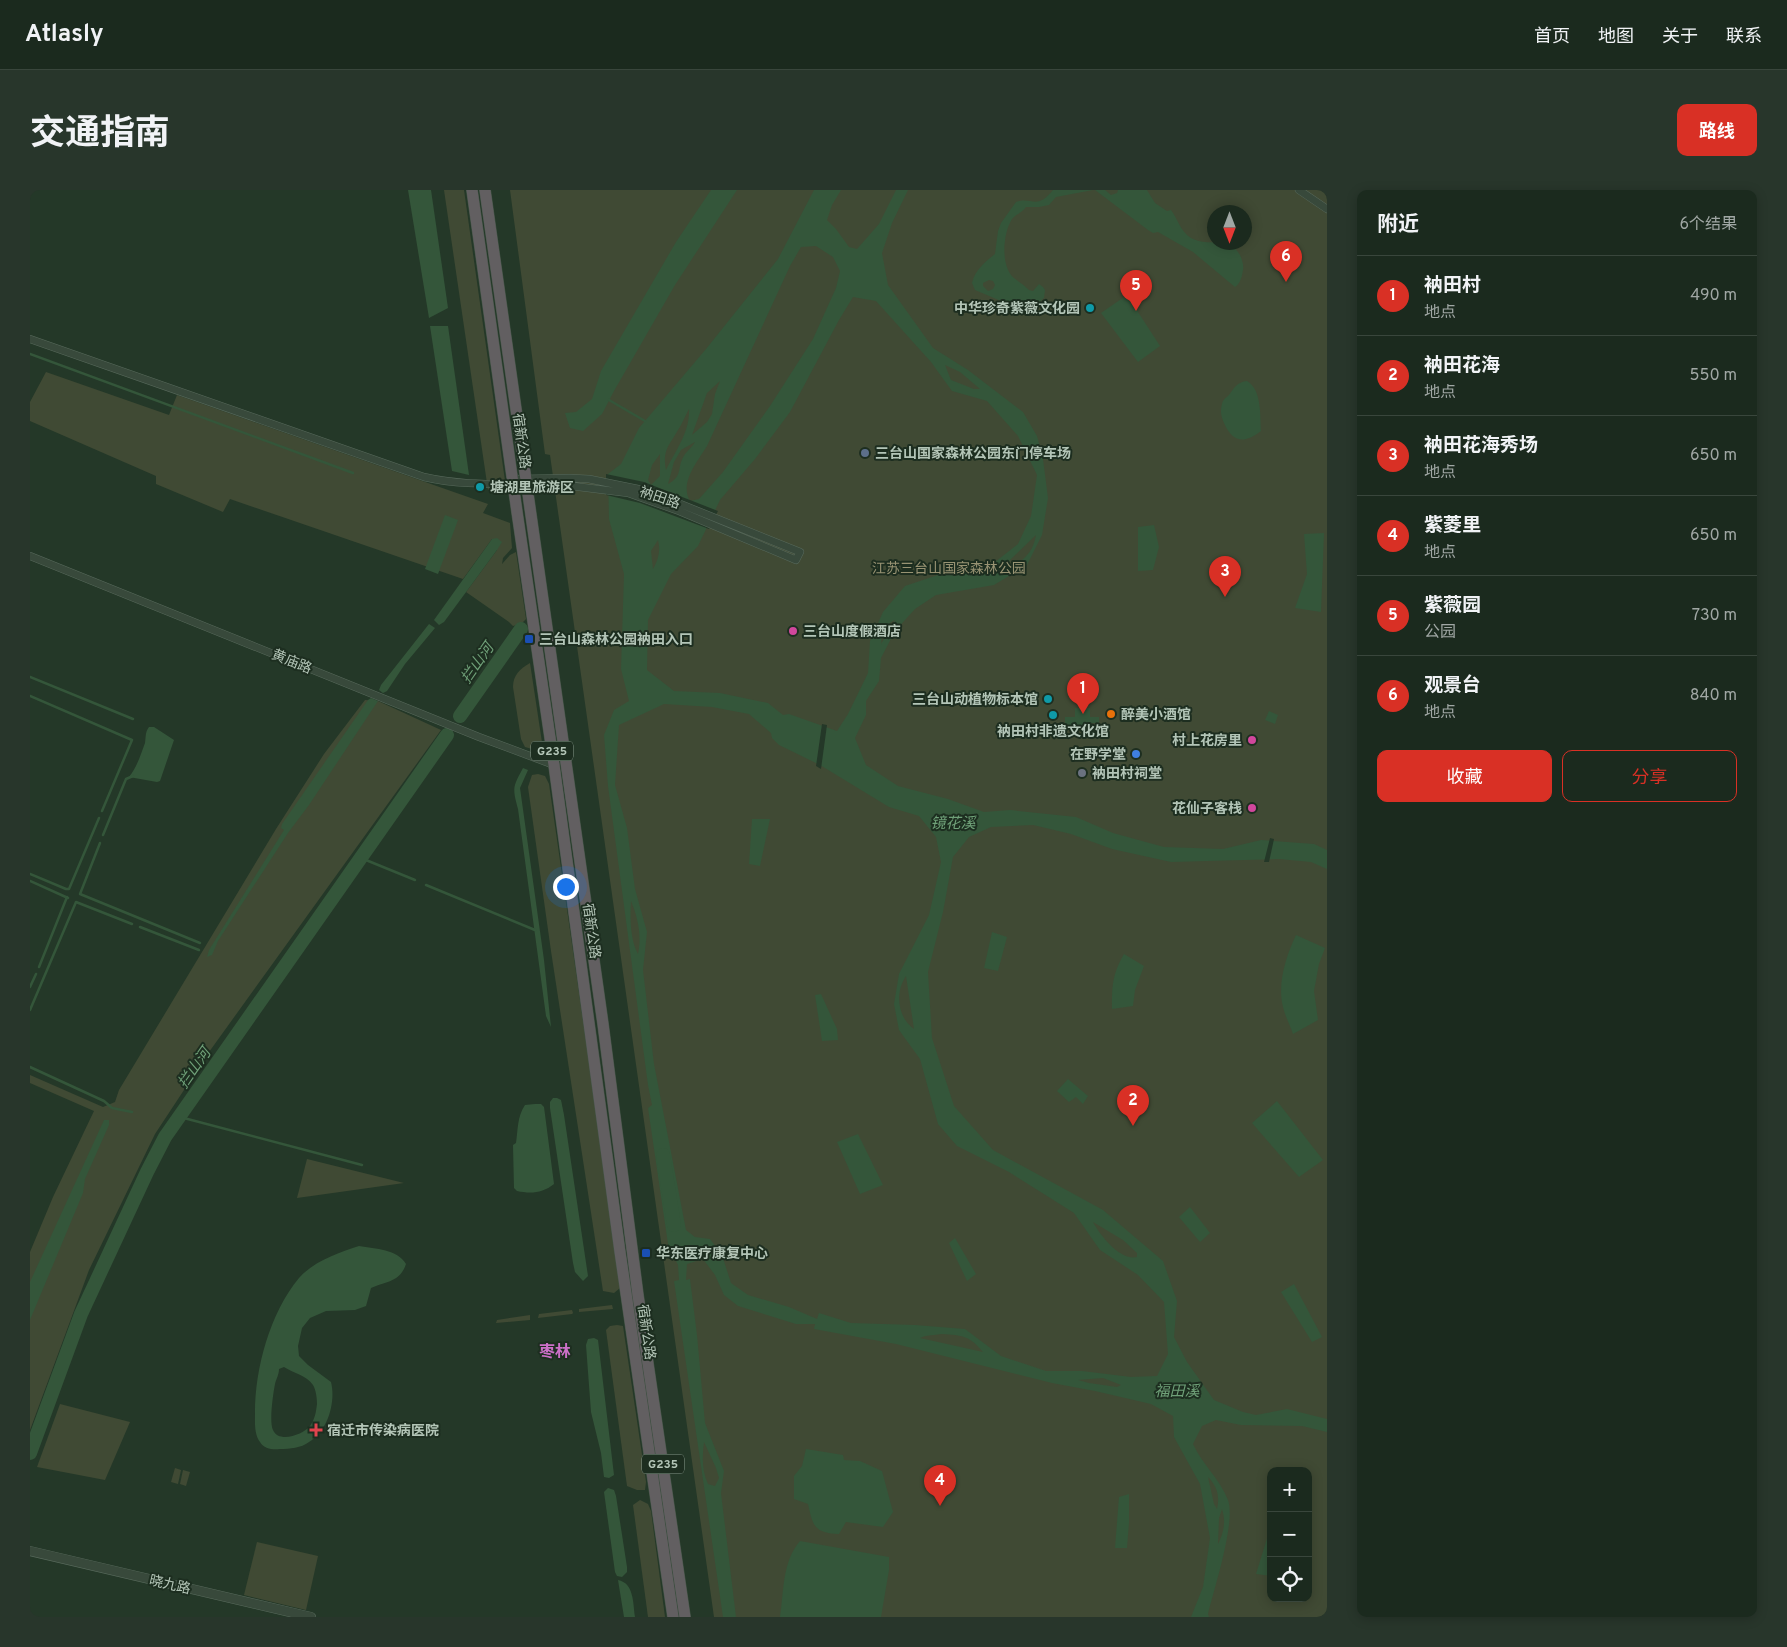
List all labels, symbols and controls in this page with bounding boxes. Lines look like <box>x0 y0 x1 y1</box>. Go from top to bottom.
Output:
text: Atlasly <box>25 20 104 50</box>
text: 首页 <box>1534 26 1570 49</box>
text: 地图 <box>1598 26 1634 49</box>
text: 关于 <box>1662 26 1698 49</box>
text: 联系 <box>1726 26 1762 49</box>
button: 路线 <box>1677 104 1757 156</box>
text: 交通指南 <box>30 113 170 157</box>
north arrow <box>1207 205 1252 250</box>
text: 附近 <box>1377 212 1419 239</box>
text: 6个结果 <box>1679 215 1737 235</box>
pin: 6 <box>1270 241 1302 282</box>
pin: 5 <box>1120 270 1152 311</box>
text: 衲田村 <box>1424 274 1481 298</box>
text: 1 <box>1390 286 1396 306</box>
text: 490 m <box>1690 286 1737 306</box>
place label: 中华珍奇紫薇文化园 <box>954 300 1080 318</box>
marker: 中华珍奇紫薇文化园 <box>1084 302 1096 314</box>
text: 地点 <box>1424 303 1456 323</box>
text: 衲田花海 <box>1424 354 1500 378</box>
text: 2 <box>1388 366 1398 386</box>
text: 550 m <box>1690 366 1737 386</box>
text: 地点 <box>1424 383 1456 403</box>
street label: 宿新公路 <box>508 412 534 470</box>
text: 衲田花海秀场 <box>1424 434 1538 458</box>
place label: 三台山国家森林公园东门停车场 <box>875 445 1071 463</box>
text: 3 <box>1388 446 1398 466</box>
text: 650 m <box>1690 446 1737 466</box>
marker: 三台山国家森林公园东门停车场 <box>859 447 871 459</box>
text: 地点 <box>1424 463 1456 483</box>
place label: 塘湖里旅游区 <box>490 479 574 497</box>
marker: 塘湖里旅游区 <box>474 481 486 493</box>
street label: 衲田路 <box>637 483 682 513</box>
text: 紫菱里 <box>1424 514 1481 538</box>
text: 4 <box>1388 526 1398 546</box>
text: 650 m <box>1690 526 1737 546</box>
text: 地点 <box>1424 543 1456 563</box>
pin: 3 <box>1209 556 1241 597</box>
park label: 江苏三台山国家森林公园 <box>872 560 1026 578</box>
text: 紫薇园 <box>1424 594 1481 618</box>
text: 5 <box>1388 606 1398 626</box>
text: 730 m <box>1692 606 1737 626</box>
place label: 三台山度假酒店 <box>803 623 901 641</box>
text: 公园 <box>1424 623 1456 643</box>
marker: 三台山度假酒店 <box>787 625 799 637</box>
place label: 三台山森林公园衲田入口 <box>539 631 693 649</box>
marker: 三台山森林公园衲田入口 <box>523 633 535 645</box>
water label: 拦山河 <box>458 638 501 688</box>
street label: 黄庙路 <box>269 647 314 678</box>
pin: 1 <box>1067 673 1099 714</box>
text: 观景台 <box>1424 674 1481 698</box>
text: 6 <box>1388 686 1398 706</box>
text: 840 m <box>1690 686 1737 706</box>
place label: 三台山动植物标本馆 <box>912 691 1038 709</box>
marker: 三台山动植物标本馆 <box>1042 693 1054 705</box>
text: 地点 <box>1424 703 1456 723</box>
place label: 醉美小酒馆 <box>1121 707 1191 724</box>
marker: 醉美小酒馆 <box>1105 708 1117 720</box>
marker: 衲田村非遗文化馆 <box>1047 709 1059 721</box>
place label: 衲田村非遗文化馆 <box>997 723 1109 741</box>
place label: 村上花房里 <box>1172 732 1242 750</box>
marker: 村上花房里 <box>1246 734 1258 746</box>
road number: G235 <box>531 742 573 760</box>
place label: 在野学堂 <box>1070 747 1126 764</box>
marker: 在野学堂 <box>1130 748 1142 760</box>
button: 收藏 <box>1377 750 1552 802</box>
button: 分享 <box>1562 750 1737 802</box>
place label: 衲田村祠堂 <box>1092 765 1162 783</box>
marker: 衲田村祠堂 <box>1076 767 1088 779</box>
place label: 花仙子客栈 <box>1172 800 1242 818</box>
marker: 花仙子客栈 <box>1246 802 1258 814</box>
water label: 镜花溪 <box>930 815 977 834</box>
your location <box>553 874 579 900</box>
street label: 宿新公路 <box>578 902 604 960</box>
water label: 拦山河 <box>175 1043 218 1093</box>
pin: 2 <box>1117 1085 1149 1126</box>
place label: 华东医疗康复中心 <box>656 1245 768 1263</box>
marker: 华东医疗康复中心 <box>640 1247 652 1259</box>
street label: 宿新公路 <box>633 1303 659 1361</box>
district label: 枣林 <box>539 1343 571 1363</box>
water label: 福田溪 <box>1154 1383 1201 1402</box>
place label: 宿迁市传染病医院 <box>327 1422 439 1440</box>
marker: 宿迁市传染病医院 <box>309 1423 323 1437</box>
road number: G235 <box>642 1454 684 1474</box>
pin: 4 <box>924 1465 956 1506</box>
map controls <box>1267 1467 1312 1602</box>
button: + <box>1267 1467 1312 1512</box>
button: − <box>1267 1512 1312 1557</box>
button: locate <box>1267 1557 1312 1602</box>
street label: 晓九路 <box>147 1572 192 1598</box>

